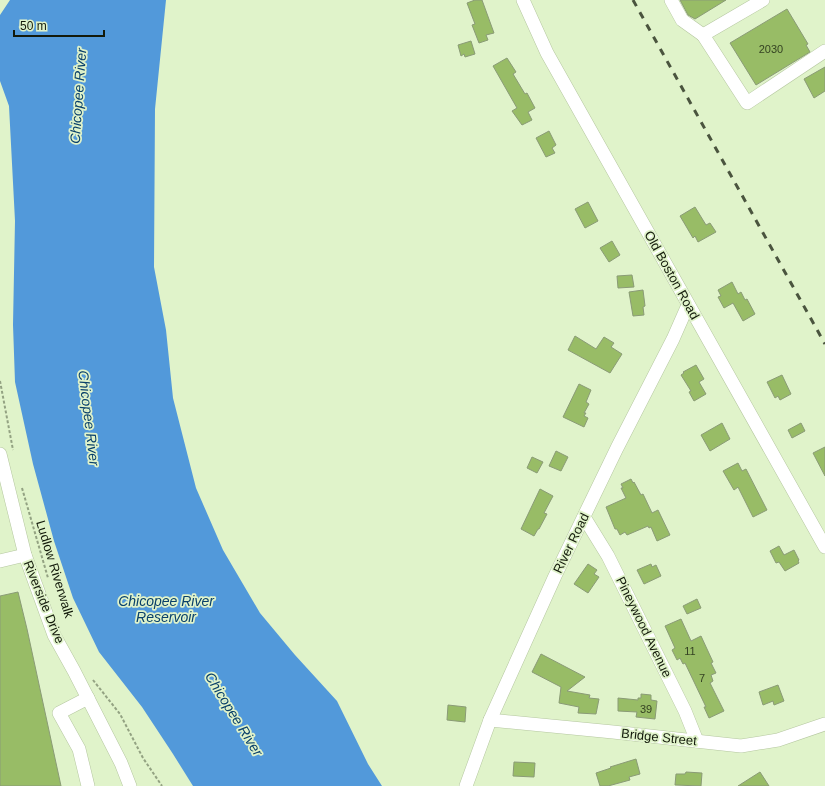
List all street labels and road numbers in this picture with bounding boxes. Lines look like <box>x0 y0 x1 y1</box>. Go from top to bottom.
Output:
street label: Old Boston Road <box>641 228 703 322</box>
street label: River Road <box>550 510 592 576</box>
street label: Ludlow Riverwalk <box>33 518 77 620</box>
street label: Riverside Drive <box>21 558 67 646</box>
street label: Pineywood Avenue <box>613 574 675 680</box>
street label: Bridge Street <box>620 726 698 748</box>

